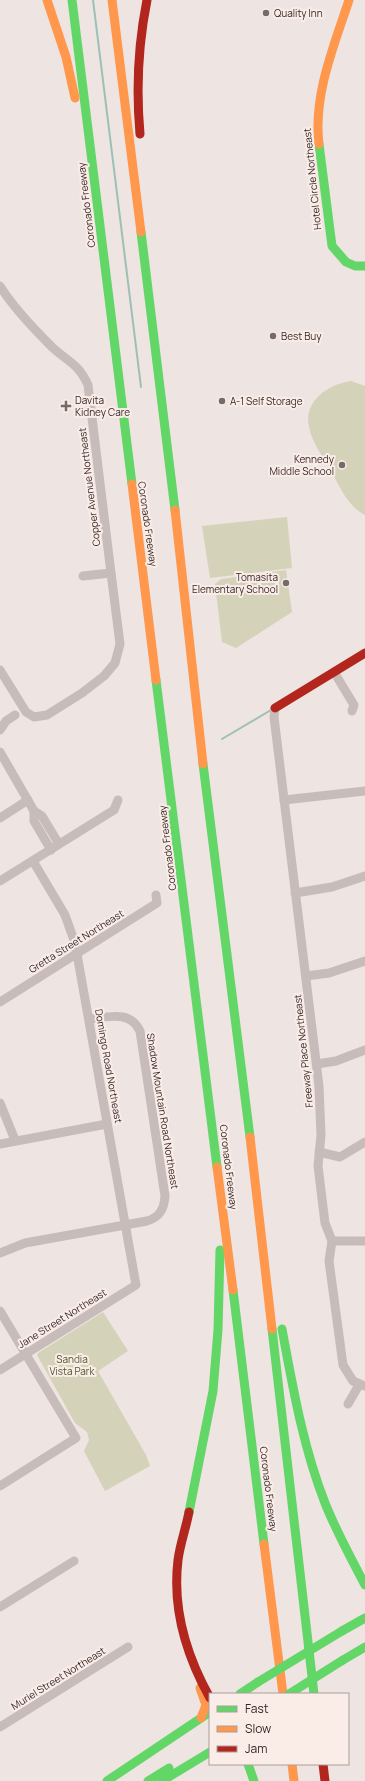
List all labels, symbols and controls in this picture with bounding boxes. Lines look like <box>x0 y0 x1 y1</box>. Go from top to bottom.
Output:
place label: Quality Inn <box>274 6 323 20</box>
marker: Quality Inn <box>261 8 271 18</box>
street label: Hotel Circle Northeast <box>300 127 324 231</box>
street label: Coronado Freeway <box>74 161 98 248</box>
place label: Best Buy <box>281 329 322 343</box>
marker: Best Buy <box>268 331 278 341</box>
place label: Davita Kidney Care <box>75 393 130 419</box>
place label: A-1 Self Storage <box>230 394 303 408</box>
marker: A-1 Self Storage <box>217 396 227 406</box>
marker: Davita Kidney Care <box>60 400 72 412</box>
street label: Copper Avenue Northeast <box>75 427 103 547</box>
place label: Kennedy Middle School <box>269 452 335 478</box>
marker: Kennedy Middle School <box>337 460 347 470</box>
street label: Coronado Freeway <box>135 481 161 568</box>
place label: Tomasita Elementary School <box>192 570 278 596</box>
marker: Tomasita Elementary School <box>281 578 291 588</box>
street label: Coronado Freeway <box>155 804 179 891</box>
street label: Gretta Street Northeast <box>26 906 126 976</box>
street label: Freeway Place Northeast <box>290 994 316 1108</box>
street label: Domingo Road Northeast <box>92 1008 126 1124</box>
street label: Shadow Mountain Road Northeast <box>144 1032 182 1190</box>
street label: Coronado Freeway <box>217 1124 241 1211</box>
street label: Jane Street Northeast <box>15 1285 109 1351</box>
park label: Sandia Vista Park <box>50 1352 95 1378</box>
street label: Coronado Freeway <box>257 1446 281 1533</box>
street label: Muriel Street Northeast <box>8 1643 108 1713</box>
legend <box>209 1693 349 1765</box>
text: Fast <box>245 1700 269 1717</box>
text: Slow <box>245 1720 271 1737</box>
text: Jam <box>245 1740 267 1757</box>

